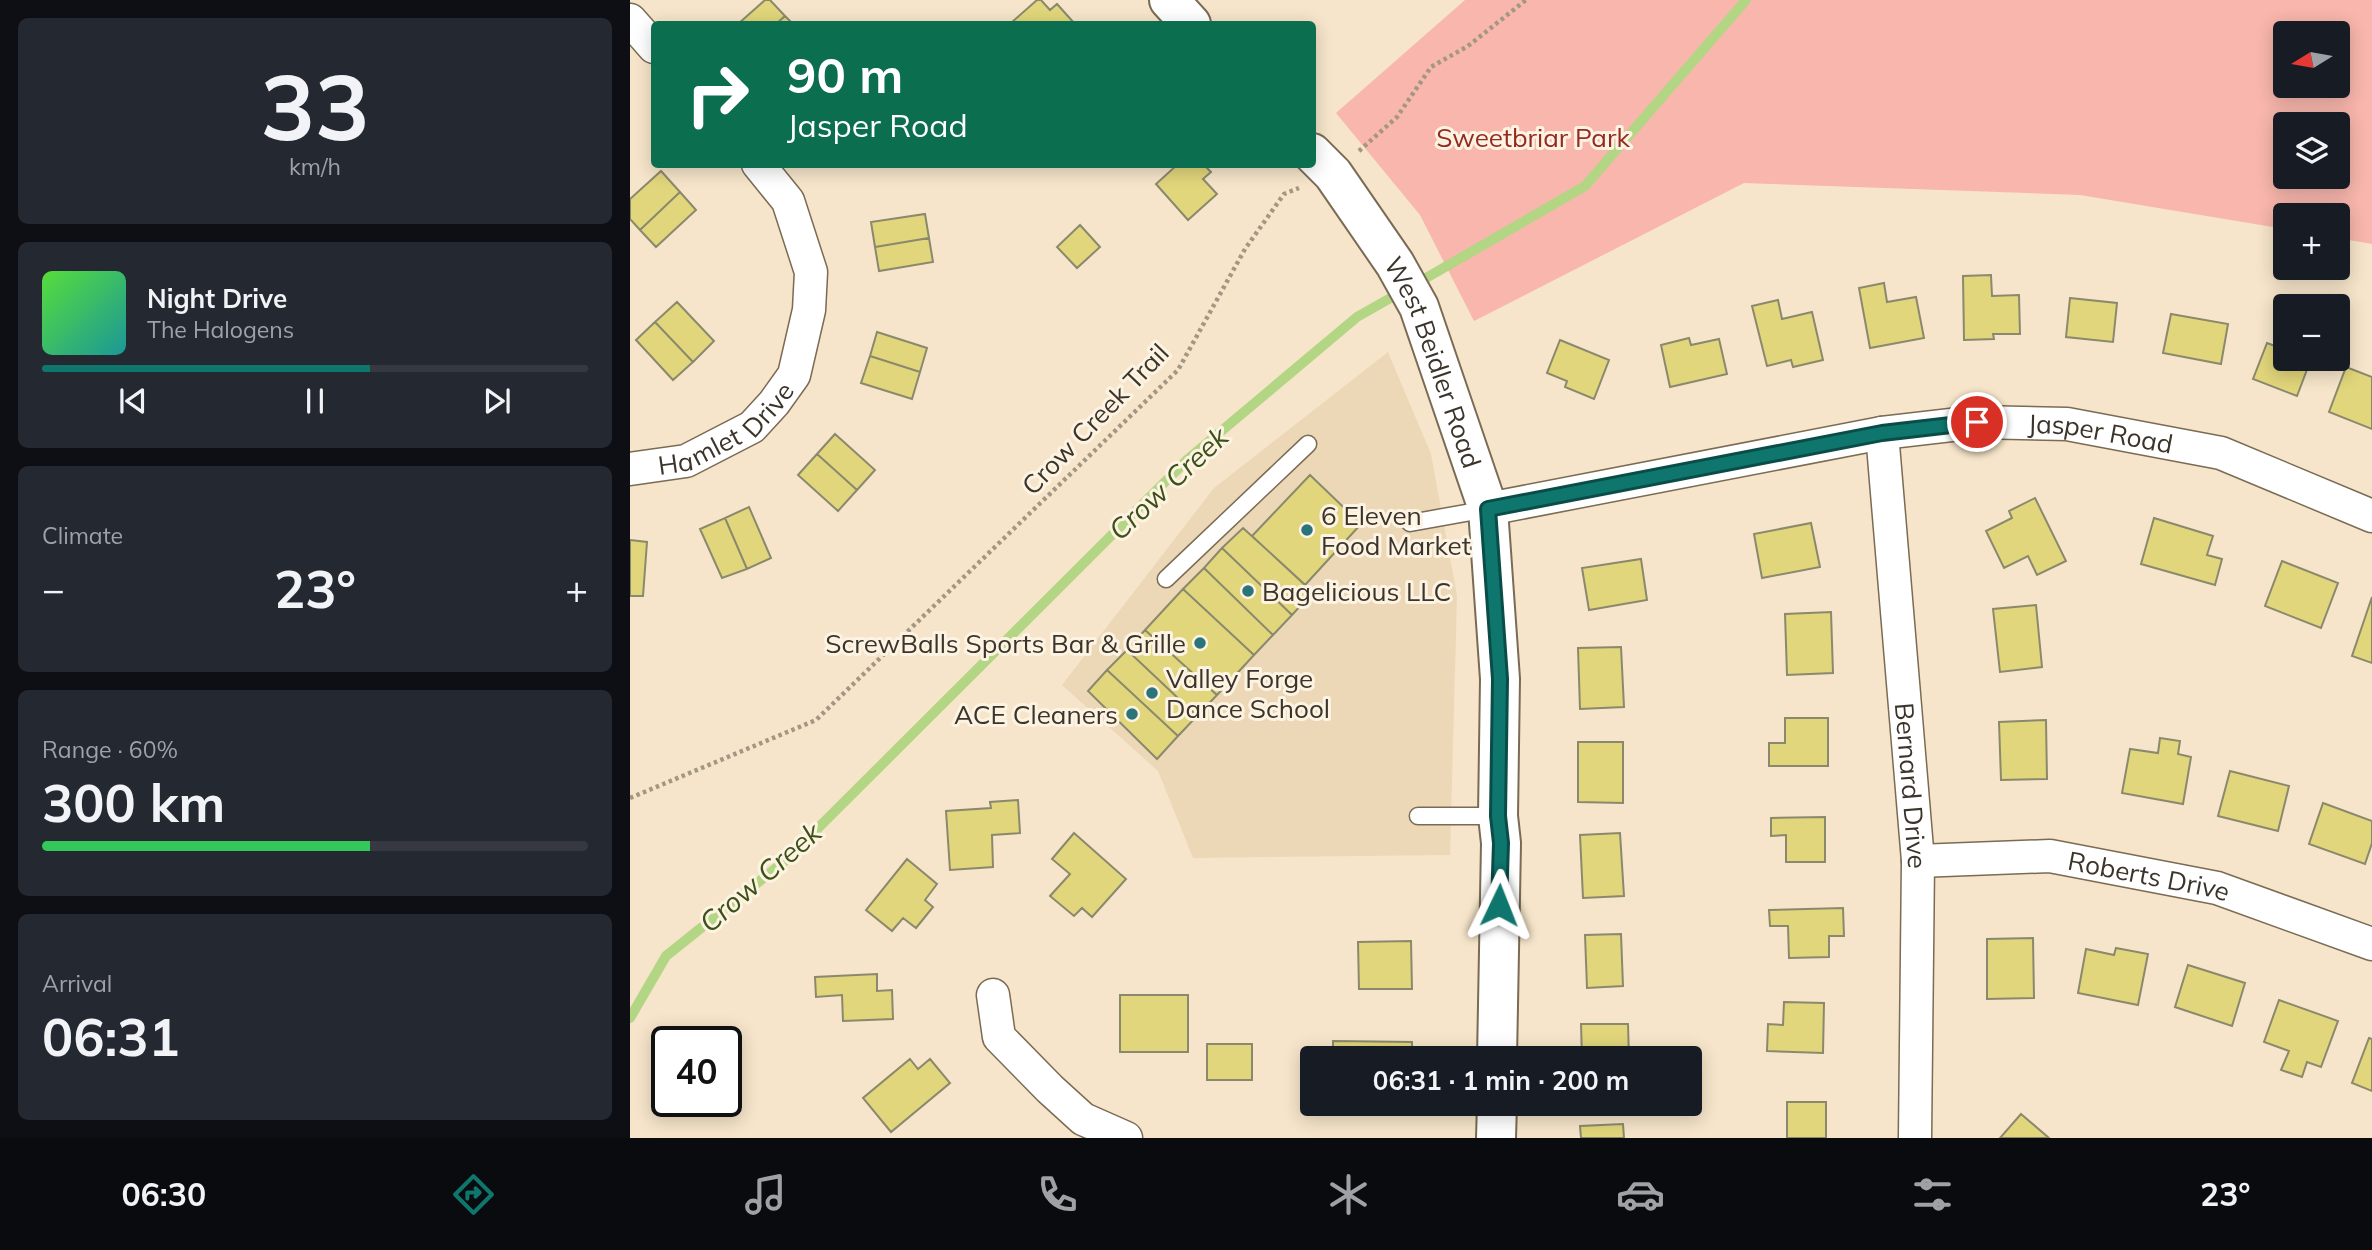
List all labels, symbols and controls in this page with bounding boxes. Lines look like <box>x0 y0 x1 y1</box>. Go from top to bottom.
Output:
north arrow <box>2273 21 2350 98</box>
map controls <box>2273 21 2350 371</box>
text: 90 m <box>787 44 903 105</box>
text: 33 <box>260 49 370 163</box>
icon: right <box>672 49 763 140</box>
text: Jasper Road <box>787 105 968 145</box>
button: layers <box>2273 112 2350 189</box>
park label: Sweetbriar Park <box>1436 121 1630 154</box>
text: km/h <box>289 152 341 181</box>
button: + <box>2273 203 2350 280</box>
street label: West Beidler Road <box>1378 251 1489 472</box>
text: Night Drive <box>147 282 287 315</box>
button: − <box>2273 294 2350 371</box>
text: The Halogens <box>147 315 294 344</box>
street label: Crow Creek Trail <box>1015 337 1175 501</box>
street label: Hamlet Drive <box>656 375 800 481</box>
icon: previous <box>114 382 152 420</box>
icon: pause <box>296 382 334 420</box>
icon: next <box>478 382 516 420</box>
pin <box>1947 392 2007 452</box>
icon: arrive <box>1958 403 1996 441</box>
street label: Jasper Road <box>2027 407 2176 460</box>
water label: Crow Creek <box>1101 419 1235 547</box>
place label: 6 Eleven Food Market <box>1321 499 1471 562</box>
text: Climate <box>42 521 123 550</box>
marker: 6 Eleven Food Market <box>1299 522 1315 538</box>
text: 23° <box>274 556 356 621</box>
text: − <box>42 565 65 613</box>
text: + <box>565 565 588 613</box>
place label: Bagelicious LLC <box>1262 575 1451 608</box>
marker: Bagelicious LLC <box>1240 583 1256 599</box>
place label: ScrewBalls Sports Bar & Grille <box>825 627 1186 660</box>
marker: ScrewBalls Sports Bar & Grille <box>1192 635 1208 651</box>
place label: Valley Forge Dance School <box>1166 662 1330 725</box>
marker: Valley Forge Dance School <box>1144 685 1160 701</box>
place label: ACE Cleaners <box>954 698 1118 731</box>
street label: Bernard Drive <box>1888 701 1935 869</box>
marker: ACE Cleaners <box>1124 706 1140 722</box>
text: Range · 60% <box>42 735 178 764</box>
text: 300 km <box>42 770 225 835</box>
water label: Crow Creek <box>692 813 829 940</box>
street label: Roberts Drive <box>2065 843 2235 908</box>
position arrow <box>1462 868 1536 942</box>
text: Arrival <box>42 969 112 998</box>
text: 06:31 <box>42 1004 180 1069</box>
speed limit sign: 40 <box>651 1026 742 1117</box>
text: 06:31 · 1 min · 200 m <box>1373 1064 1629 1097</box>
icon: directions <box>449 1170 498 1219</box>
icon: music <box>741 1170 790 1219</box>
icon: phone <box>1033 1170 1082 1219</box>
icon: climate <box>1324 1170 1373 1219</box>
icon: car <box>1616 1170 1665 1219</box>
icon: filters <box>1908 1170 1957 1219</box>
text: 06:30 <box>121 1174 206 1214</box>
text: 23° <box>2200 1174 2250 1214</box>

